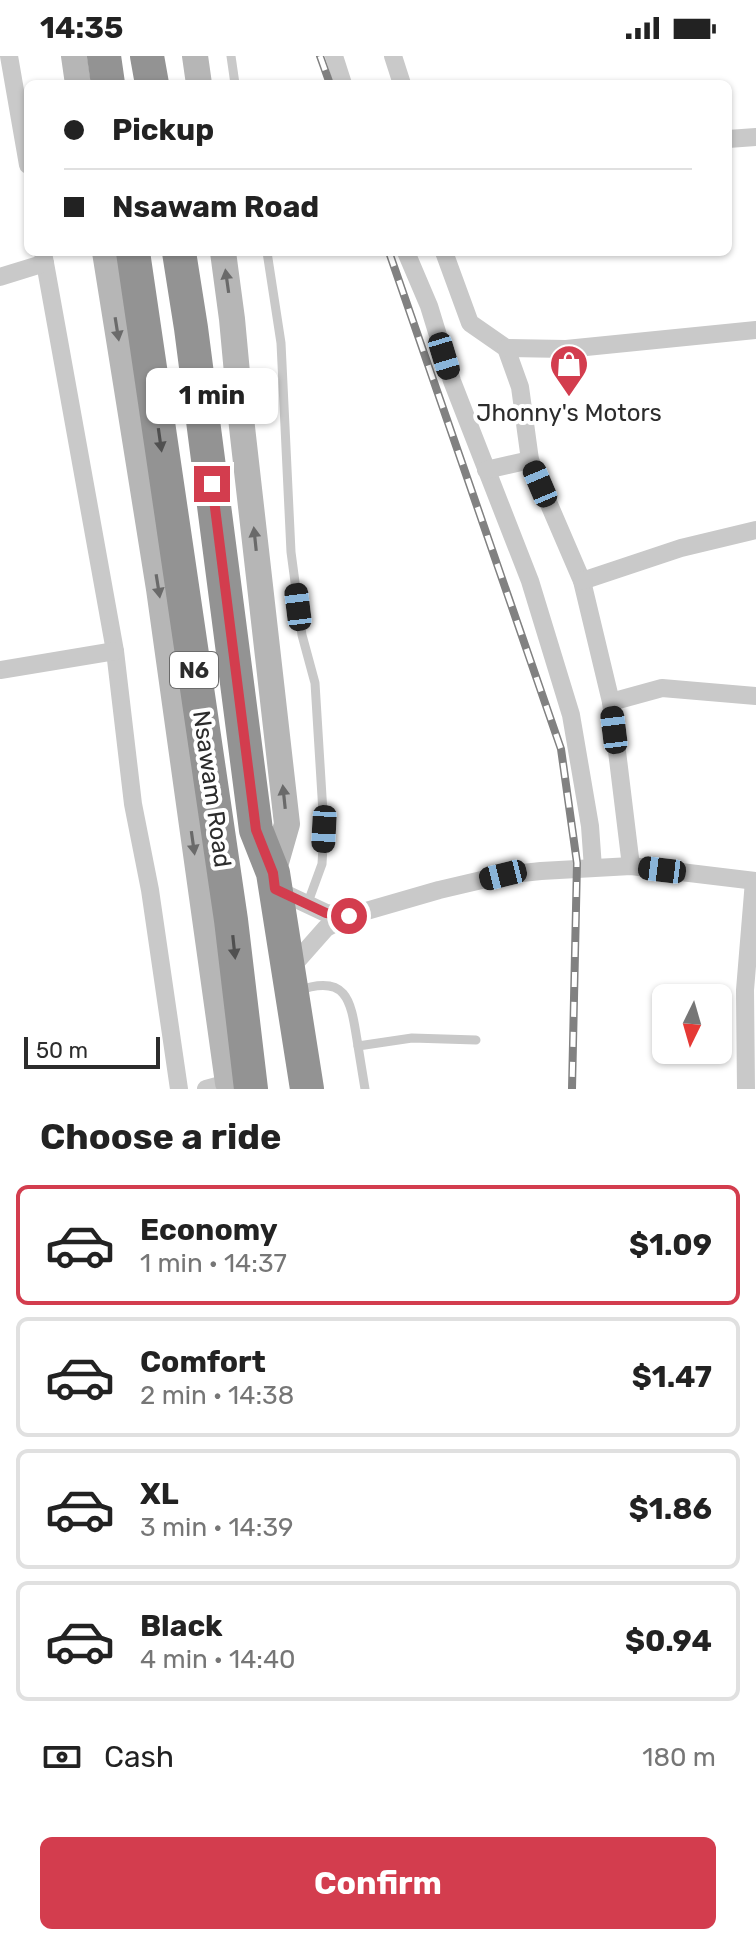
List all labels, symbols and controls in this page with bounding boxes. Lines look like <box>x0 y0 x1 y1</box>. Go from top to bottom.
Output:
text: 14:35 <box>40 10 123 46</box>
text: Pickup <box>112 112 214 148</box>
text: Nsawam Road <box>112 189 319 225</box>
one-way arrow <box>220 268 233 293</box>
one-way arrow <box>111 317 124 342</box>
car <box>426 330 462 382</box>
shop icon: Jhonny's Motors <box>548 343 590 398</box>
callout: 1 min <box>146 368 278 424</box>
text: 1 min <box>179 380 245 411</box>
place label: Jhonny's Motors <box>476 399 662 427</box>
one-way arrow <box>155 428 167 453</box>
car <box>520 457 560 511</box>
route end <box>194 466 230 502</box>
one-way arrow <box>248 526 261 551</box>
one-way arrow <box>152 574 165 599</box>
car <box>283 582 313 632</box>
road number: N6 <box>170 652 218 688</box>
car <box>599 705 629 755</box>
street label: Nsawam Road <box>187 709 237 869</box>
one-way arrow <box>277 785 290 810</box>
car <box>311 804 337 854</box>
one-way arrow <box>187 831 200 856</box>
car <box>637 855 687 885</box>
car <box>477 858 529 892</box>
route start <box>331 898 367 934</box>
one-way arrow <box>228 935 241 960</box>
north arrow <box>652 984 732 1064</box>
map controls <box>652 984 732 1064</box>
scale bar <box>24 1033 160 1069</box>
text: 50 m <box>36 1037 88 1064</box>
text: Choose a ride <box>40 1115 281 1158</box>
icon: car <box>44 1209 116 1281</box>
text: Economy <box>140 1212 278 1248</box>
text: $1.09 <box>629 1227 712 1263</box>
text: 1 min · 14:37 <box>140 1248 287 1279</box>
icon: car <box>44 1341 116 1413</box>
text: Comfort <box>140 1344 266 1380</box>
text: $1.47 <box>632 1359 712 1395</box>
text: 2 min · 14:38 <box>140 1380 294 1411</box>
icon: car <box>44 1473 116 1545</box>
text: XL <box>140 1476 179 1512</box>
text: $1.86 <box>629 1491 712 1527</box>
text: 3 min · 14:39 <box>140 1512 293 1543</box>
icon: car <box>44 1605 116 1677</box>
text: Black <box>140 1608 223 1644</box>
text: $0.94 <box>625 1623 712 1659</box>
text: 4 min · 14:40 <box>140 1644 296 1675</box>
icon: cash <box>40 1735 84 1779</box>
text: Cash <box>104 1739 174 1775</box>
text: 180 m <box>642 1742 716 1773</box>
button: Confirm <box>40 1837 716 1929</box>

